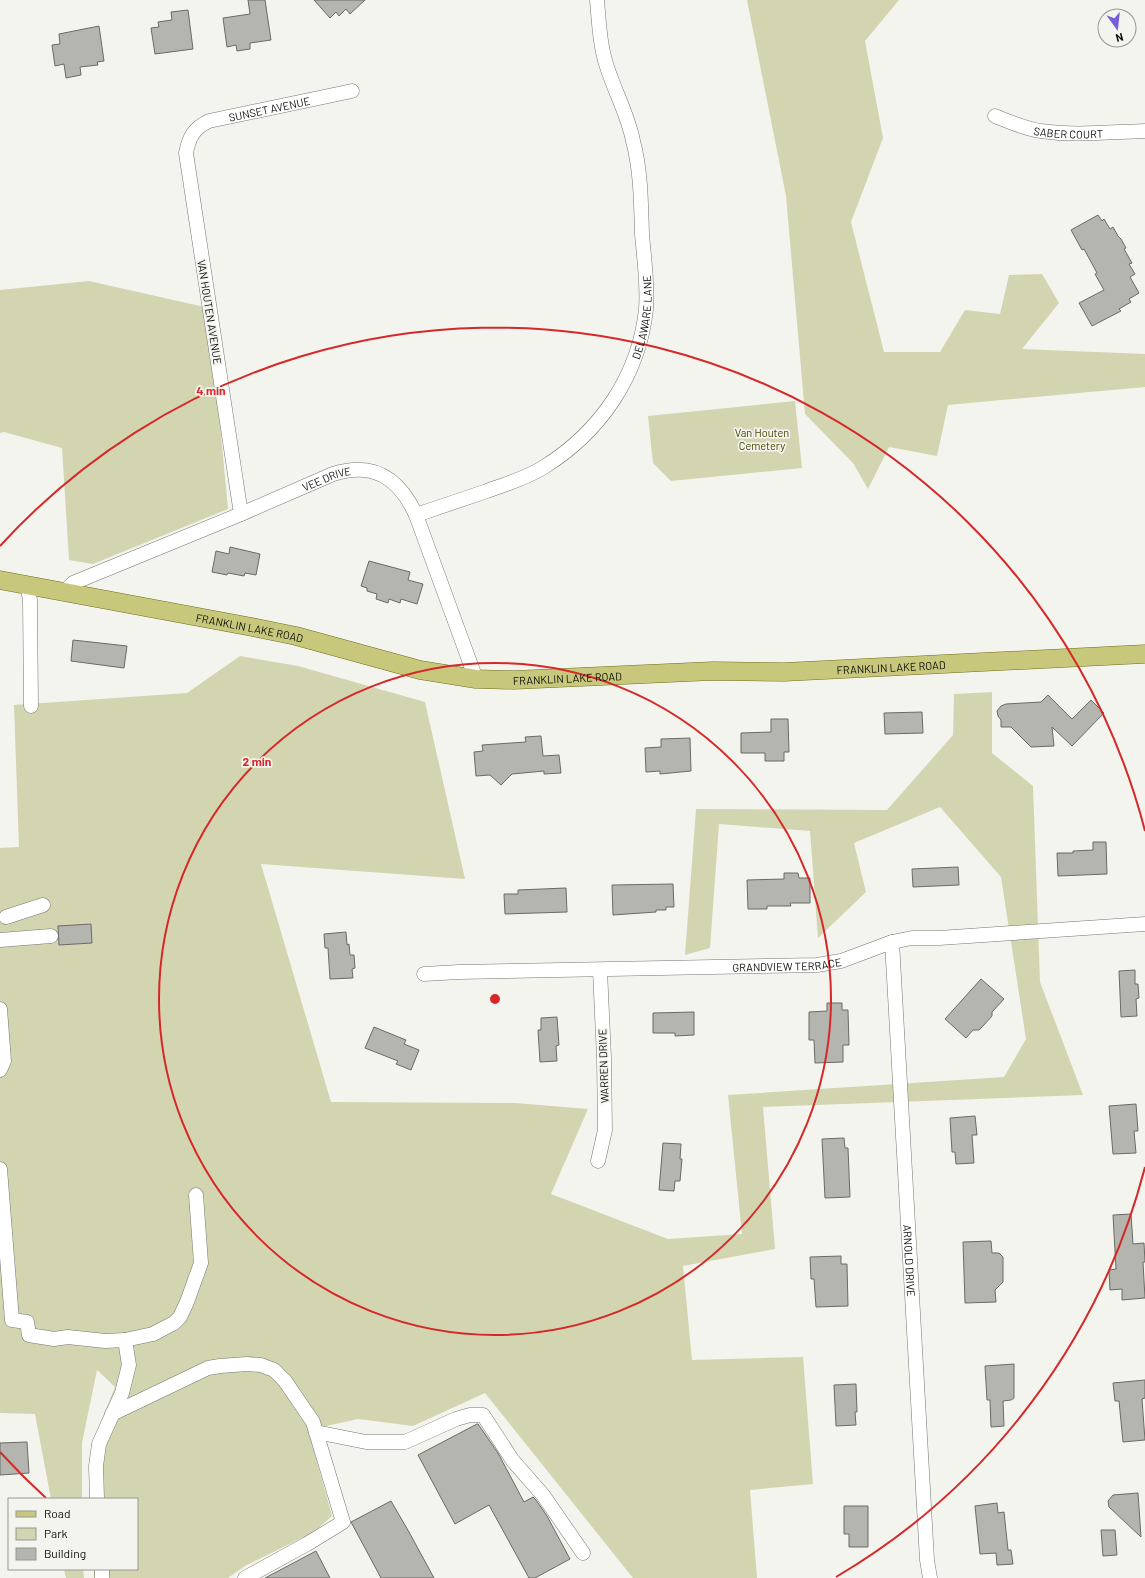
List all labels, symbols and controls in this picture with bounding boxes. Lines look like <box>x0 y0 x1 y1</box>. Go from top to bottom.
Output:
north arrow <box>1097 8 1137 48</box>
text: N <box>1114 31 1125 45</box>
street label: SUNSET AVENUE <box>227 93 311 123</box>
street label: SABER COURT <box>1033 123 1103 140</box>
street label: VAN HOUTEN AVENUE <box>195 259 225 366</box>
street label: DELAWARE LANE <box>628 275 653 361</box>
text: 4 min <box>196 383 226 397</box>
park label: Van Houten Cemetery <box>735 426 789 452</box>
street label: VEE DRIVE <box>300 464 352 493</box>
street label: FRANKLIN LAKE ROAD <box>195 610 305 644</box>
street label: FRANKLIN LAKE ROAD <box>836 657 946 676</box>
street label: FRANKLIN LAKE ROAD <box>513 669 622 687</box>
text: 2 min <box>243 754 271 768</box>
street label: GRANDVIEW TERRACE <box>732 955 843 973</box>
centre of rings <box>488 992 502 1006</box>
street label: WARREN DRIVE <box>595 1028 611 1103</box>
street label: ARNOLD DRIVE <box>902 1224 919 1297</box>
legend <box>8 1498 138 1570</box>
text: Road <box>44 1506 71 1520</box>
text: Park <box>44 1526 68 1540</box>
text: Building <box>44 1546 86 1560</box>

